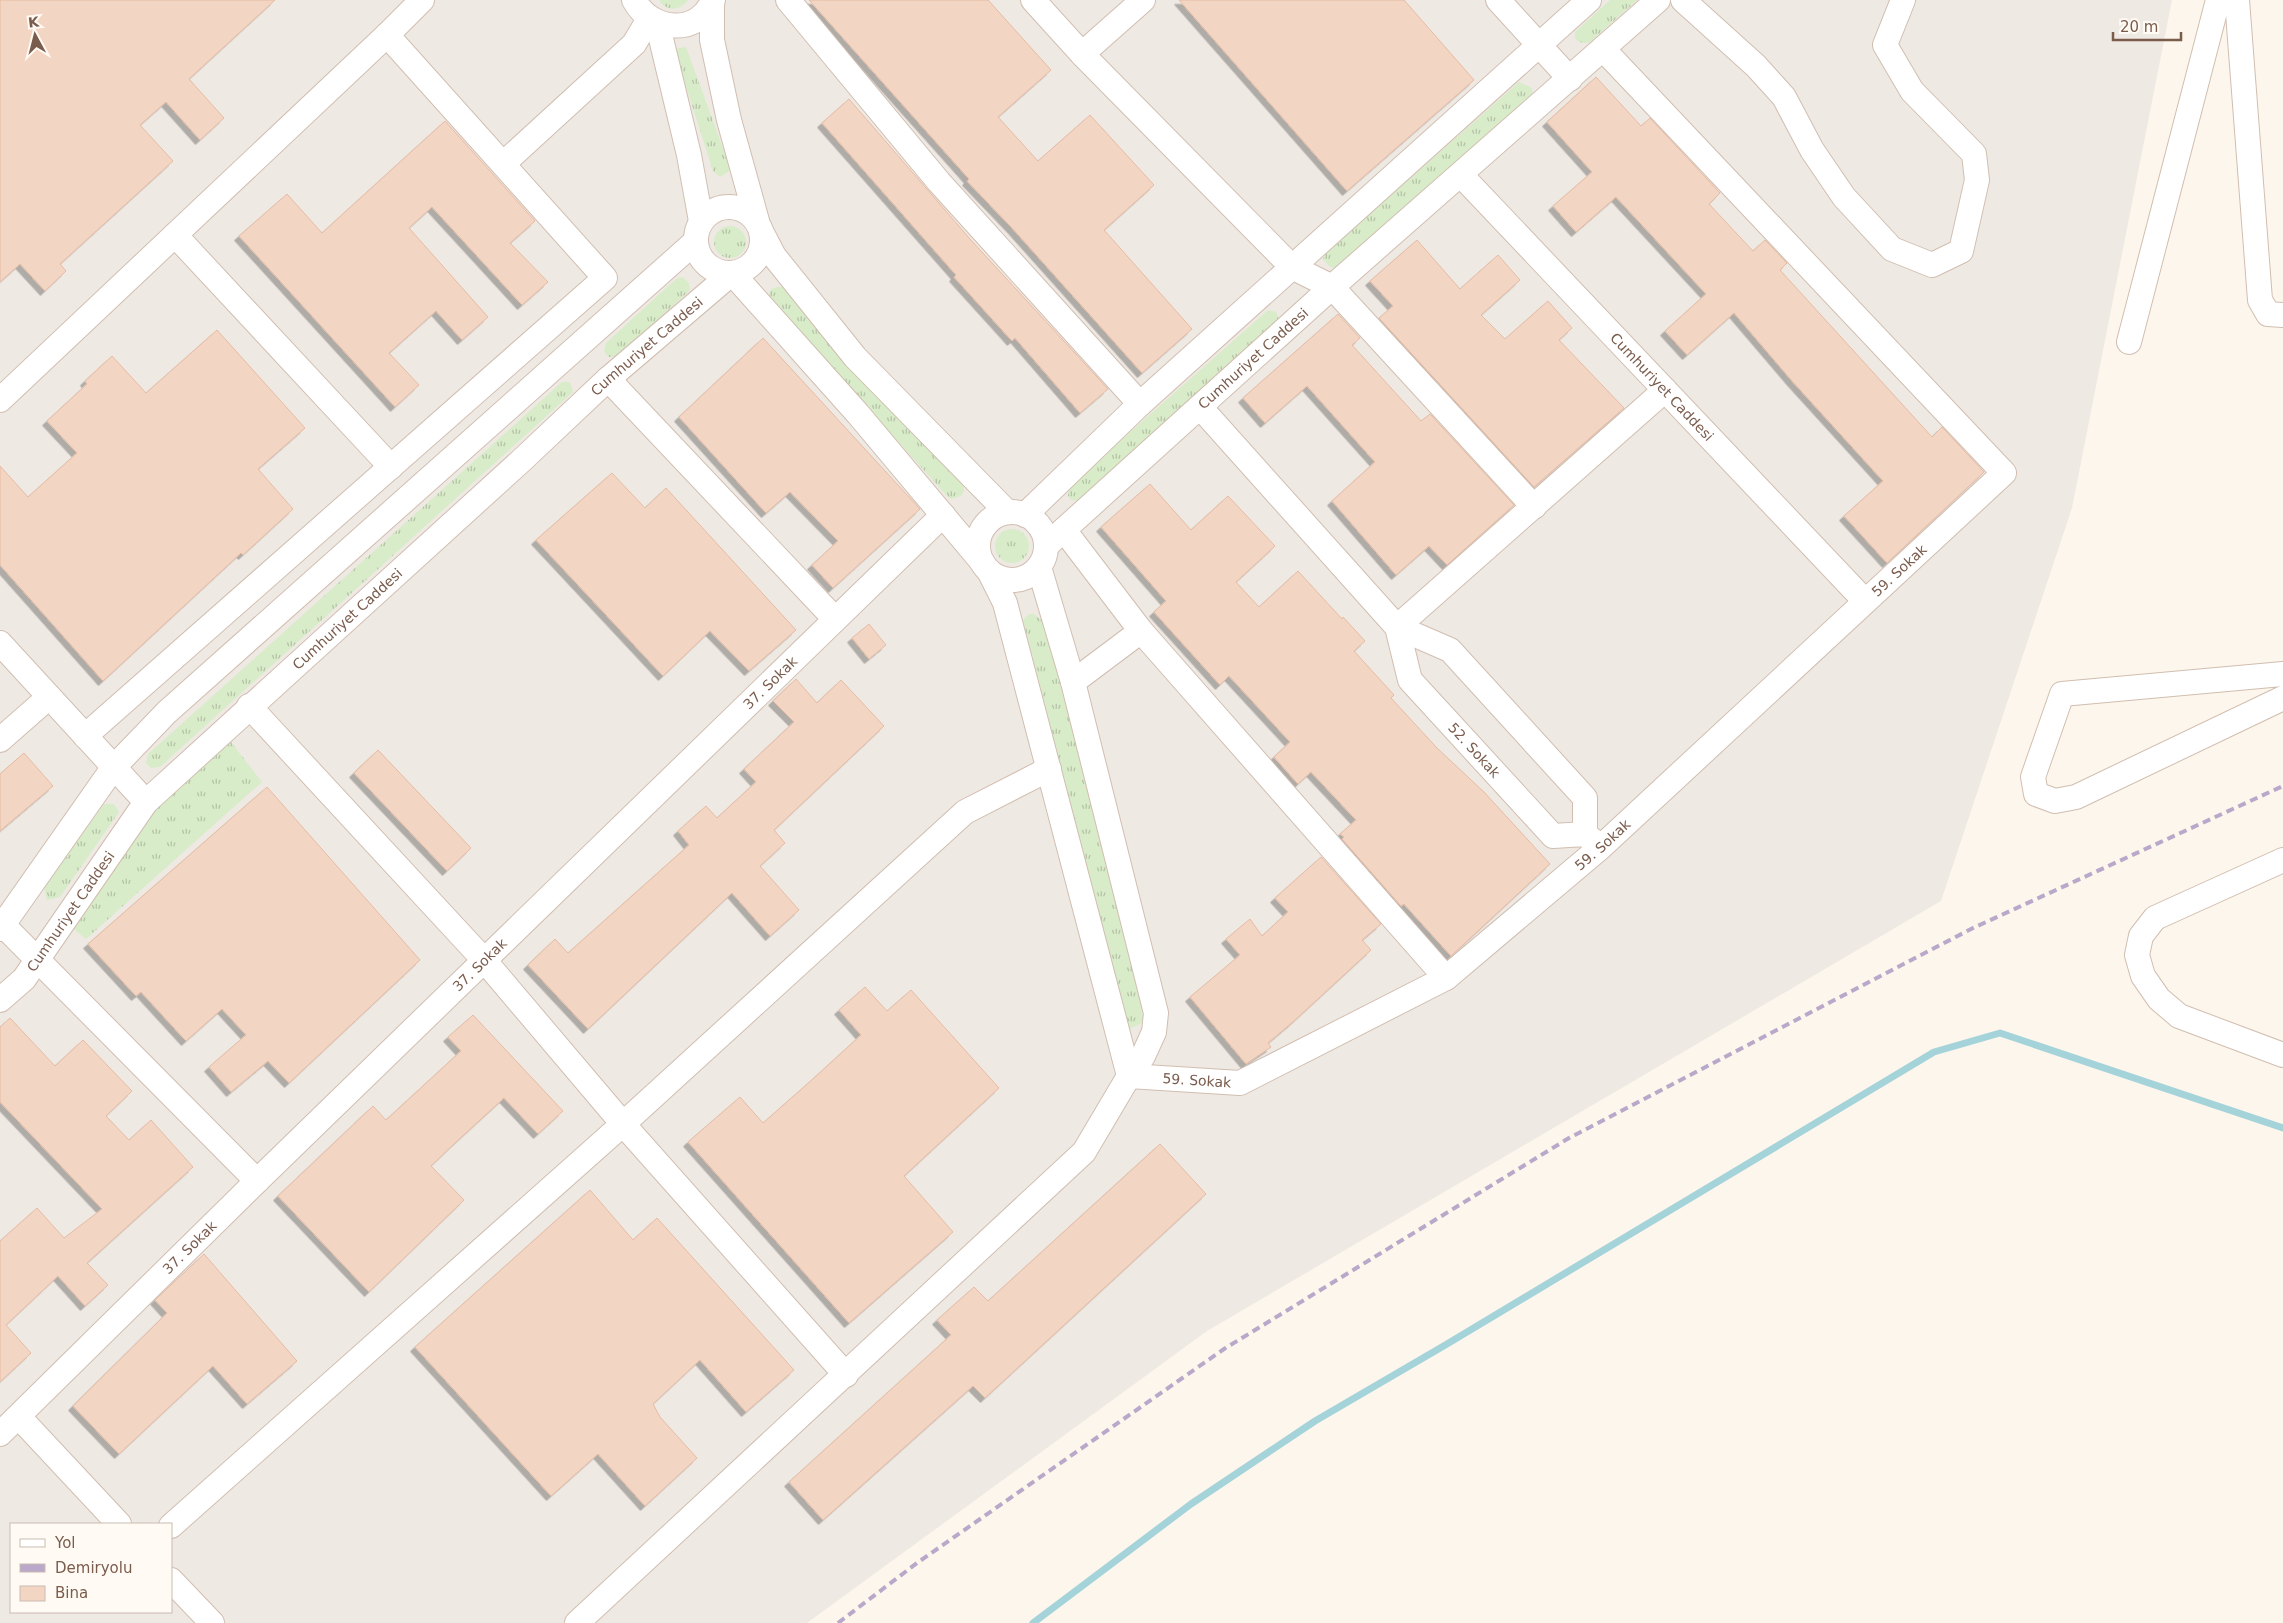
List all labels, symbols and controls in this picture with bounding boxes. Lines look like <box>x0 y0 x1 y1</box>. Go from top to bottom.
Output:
north arrow <box>10 10 60 60</box>
scale bar <box>2113 10 2180 42</box>
text: K <box>27 13 41 31</box>
text: 20 m <box>2120 18 2158 36</box>
street label: Cumhuriyet Caddesi <box>588 294 706 399</box>
street label: Cumhuriyet Caddesi <box>1195 305 1311 412</box>
street label: Cumhuriyet Caddesi <box>1607 330 1717 444</box>
street label: 59. Sokak <box>1868 541 1930 600</box>
street label: Cumhuriyet Caddesi <box>289 565 405 673</box>
street label: 37. Sokak <box>740 652 801 712</box>
street label: 52. Sokak <box>1445 719 1504 782</box>
street label: 59. Sokak <box>1572 815 1634 874</box>
street label: Cumhuriyet Caddesi <box>24 848 118 975</box>
street label: 37. Sokak <box>449 934 511 995</box>
street label: 59. Sokak <box>1162 1070 1233 1090</box>
street label: 37. Sokak <box>159 1217 220 1277</box>
legend <box>10 1523 172 1613</box>
text: Yol <box>54 1534 76 1552</box>
text: Demiryolu <box>55 1559 132 1577</box>
text: Bina <box>55 1584 88 1602</box>

